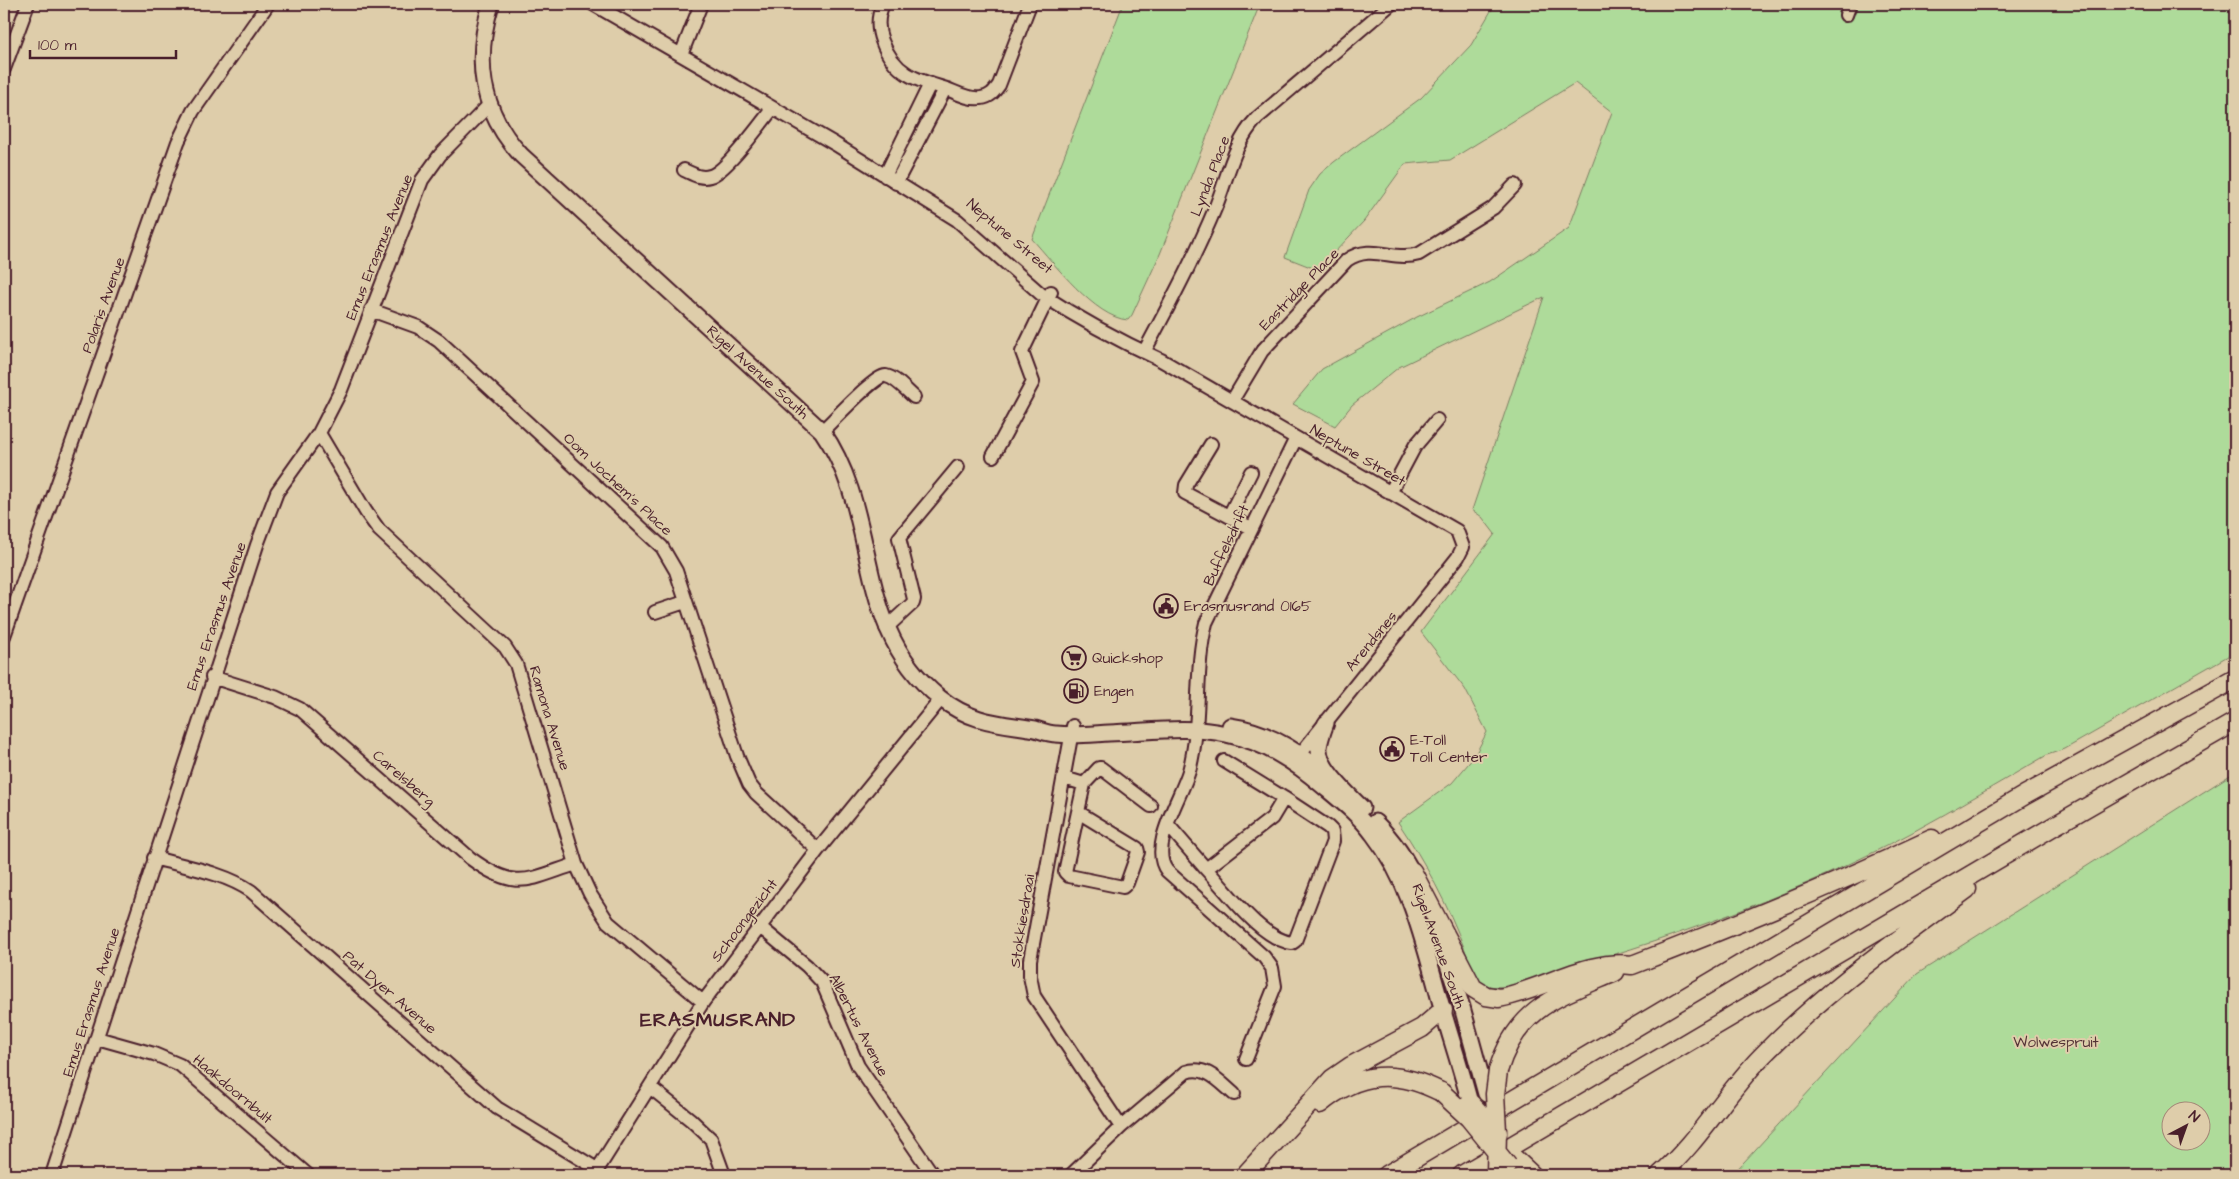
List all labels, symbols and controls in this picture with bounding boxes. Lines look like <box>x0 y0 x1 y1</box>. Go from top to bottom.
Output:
scale bar <box>30 28 176 60</box>
text: 100 m <box>38 35 77 56</box>
street label: Lynda Place <box>1186 133 1236 220</box>
street label: Emus Erasmus Avenue <box>341 171 418 323</box>
street label: Neptune Street <box>962 194 1058 279</box>
street label: Eastridge Place <box>1255 243 1345 336</box>
street label: Polaris Avenue <box>76 254 131 356</box>
street label: Rigel Avenue South <box>701 321 814 425</box>
street label: Neptune Street <box>1306 419 1410 491</box>
street label: Oom Jochem's Place <box>558 428 677 541</box>
street label: Buffelsdrift <box>1198 501 1254 589</box>
street label: Emus Erasmus Avenue <box>181 539 252 693</box>
public building icon: Erasmusrand 0165 <box>1153 593 1179 619</box>
place label: Erasmusrand 0165 <box>1184 596 1312 617</box>
street label: Arendsnes <box>1341 606 1402 676</box>
supermarket icon: Quickshop <box>1061 645 1087 671</box>
place label: Quickshop <box>1092 648 1163 669</box>
street label: Ramona Avenue <box>524 663 575 773</box>
fuel station icon: Engen <box>1063 678 1089 704</box>
place label: Engen <box>1094 681 1134 703</box>
place label: E-Toll Toll Center <box>1410 730 1487 768</box>
public building icon: E-Toll Toll Center <box>1379 736 1405 762</box>
street label: Carelsberg <box>367 745 440 813</box>
street label: Stokkiesdraai <box>1005 872 1040 969</box>
street label: Schoongezicht <box>706 874 784 967</box>
street label: Rigel Avenue South <box>1405 881 1471 1012</box>
street label: Emus Erasmus Avenue <box>57 925 126 1079</box>
street label: Pat Dyer Avenue <box>337 946 441 1040</box>
street label: Albertus Avenue <box>824 970 894 1080</box>
district label: ERASMUSRAND <box>640 1006 796 1034</box>
park label: Wolwespruit <box>2013 1032 2099 1053</box>
street label: Haakdoornbult <box>188 1050 277 1129</box>
north arrow <box>2162 1102 2212 1152</box>
text: N <box>2184 1107 2204 1128</box>

